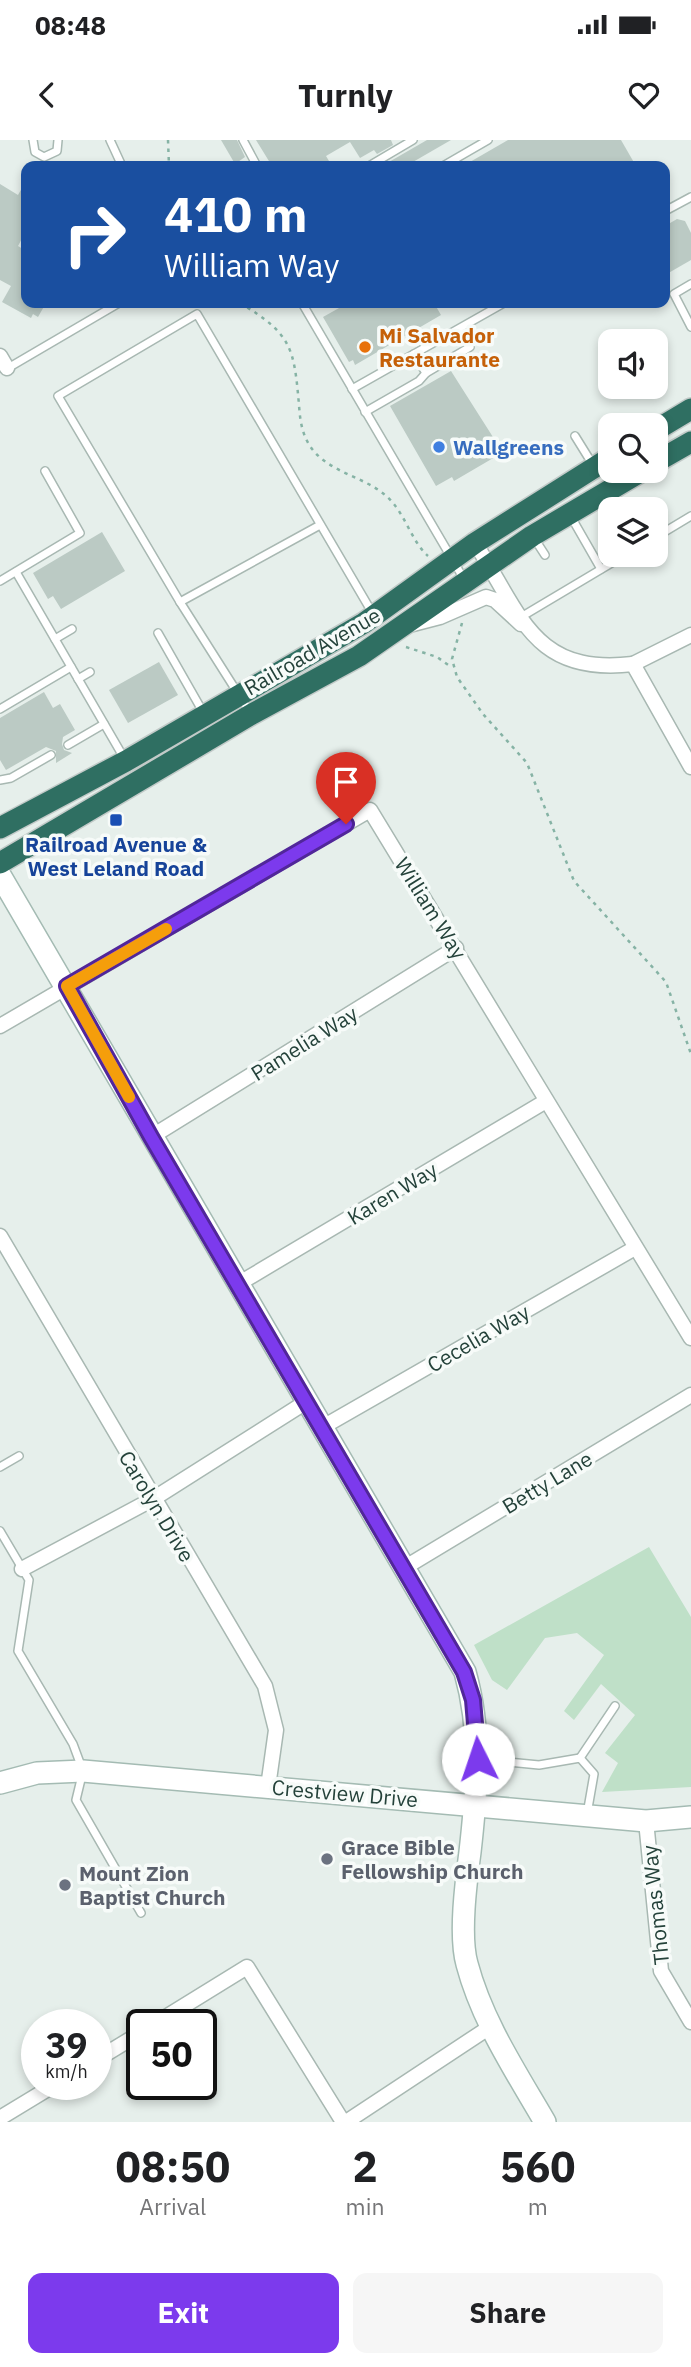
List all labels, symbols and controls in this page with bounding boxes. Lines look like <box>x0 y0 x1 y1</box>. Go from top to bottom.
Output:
text: 08:48 <box>35 8 106 42</box>
text: Turnly <box>298 74 393 116</box>
icon: back <box>28 76 66 114</box>
icon: heart <box>625 76 663 114</box>
text: 410 m <box>164 182 308 245</box>
icon: right <box>49 189 140 280</box>
text: William Way <box>164 244 339 286</box>
place label: Mi Salvador Restaurante <box>379 321 500 373</box>
map controls <box>598 329 668 567</box>
button: sound <box>598 329 668 399</box>
marker: Mi Salvador Restaurante <box>357 339 373 355</box>
button: search <box>598 413 668 483</box>
place label: Wallgreens <box>453 433 564 461</box>
marker: Wallgreens <box>431 439 447 455</box>
button: layers <box>598 497 668 567</box>
street label: Railroad Avenue <box>239 601 385 701</box>
pin <box>316 752 376 824</box>
icon: arrive <box>327 763 365 801</box>
marker: Railroad Avenue & West Leland Road <box>108 812 124 828</box>
place label: Railroad Avenue & West Leland Road <box>25 830 208 882</box>
street label: William Way <box>389 852 474 965</box>
street label: Pamelia Way <box>245 999 363 1087</box>
street label: Karen Way <box>342 1155 443 1231</box>
street label: Cecelia Way <box>422 1297 535 1379</box>
street label: Betty Lane <box>497 1444 597 1520</box>
street label: Carolyn Drive <box>113 1445 201 1567</box>
position arrow <box>441 1722 515 1796</box>
street label: Crestview Drive <box>271 1773 419 1813</box>
place label: Grace Bible Fellowship Church <box>341 1833 523 1885</box>
street label: Thomas Way <box>635 1843 675 1966</box>
marker: Grace Bible Fellowship Church <box>319 1851 335 1867</box>
place label: Mount Zion Baptist Church <box>79 1859 226 1911</box>
marker: Mount Zion Baptist Church <box>57 1877 73 1893</box>
speed limit sign: 50 <box>126 2009 217 2100</box>
text: 39 <box>45 2022 88 2068</box>
text: km/h <box>45 2060 88 2083</box>
text: 08:50 <box>115 2139 230 2194</box>
text: 2 <box>352 2139 378 2194</box>
text: 560 <box>500 2139 576 2194</box>
text: Arrival <box>139 2191 206 2221</box>
text: min <box>346 2191 384 2221</box>
text: m <box>528 2191 548 2221</box>
button: Exit <box>28 2273 339 2353</box>
button: Share <box>353 2273 663 2353</box>

